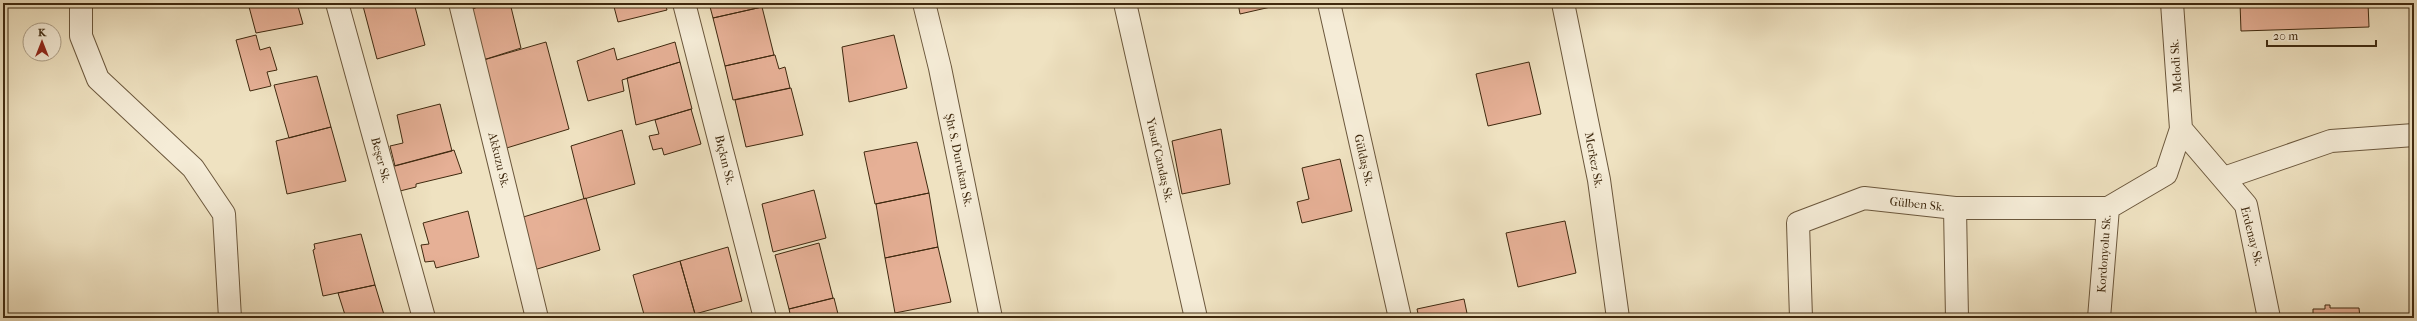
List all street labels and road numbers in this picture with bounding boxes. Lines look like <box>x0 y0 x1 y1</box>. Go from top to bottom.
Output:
street label: Melodi Sk. <box>2167 39 2185 93</box>
street label: Şht S. Durukan Sk. <box>942 112 976 208</box>
street label: Yusuf Candaş Sk. <box>1142 115 1177 204</box>
street label: Akkuzu Sk. <box>485 130 513 189</box>
street label: Merkez Sk. <box>1582 131 1606 189</box>
street label: Güldaş Sk. <box>1350 133 1377 187</box>
street label: Bıçkın Sk. <box>711 134 738 187</box>
street label: Beşer Sk. <box>367 136 394 185</box>
street label: Gülben Sk. <box>1889 194 1945 214</box>
street label: Erdenay Sk. <box>2238 205 2266 267</box>
street label: Kordonyolu Sk. <box>2094 215 2114 293</box>

